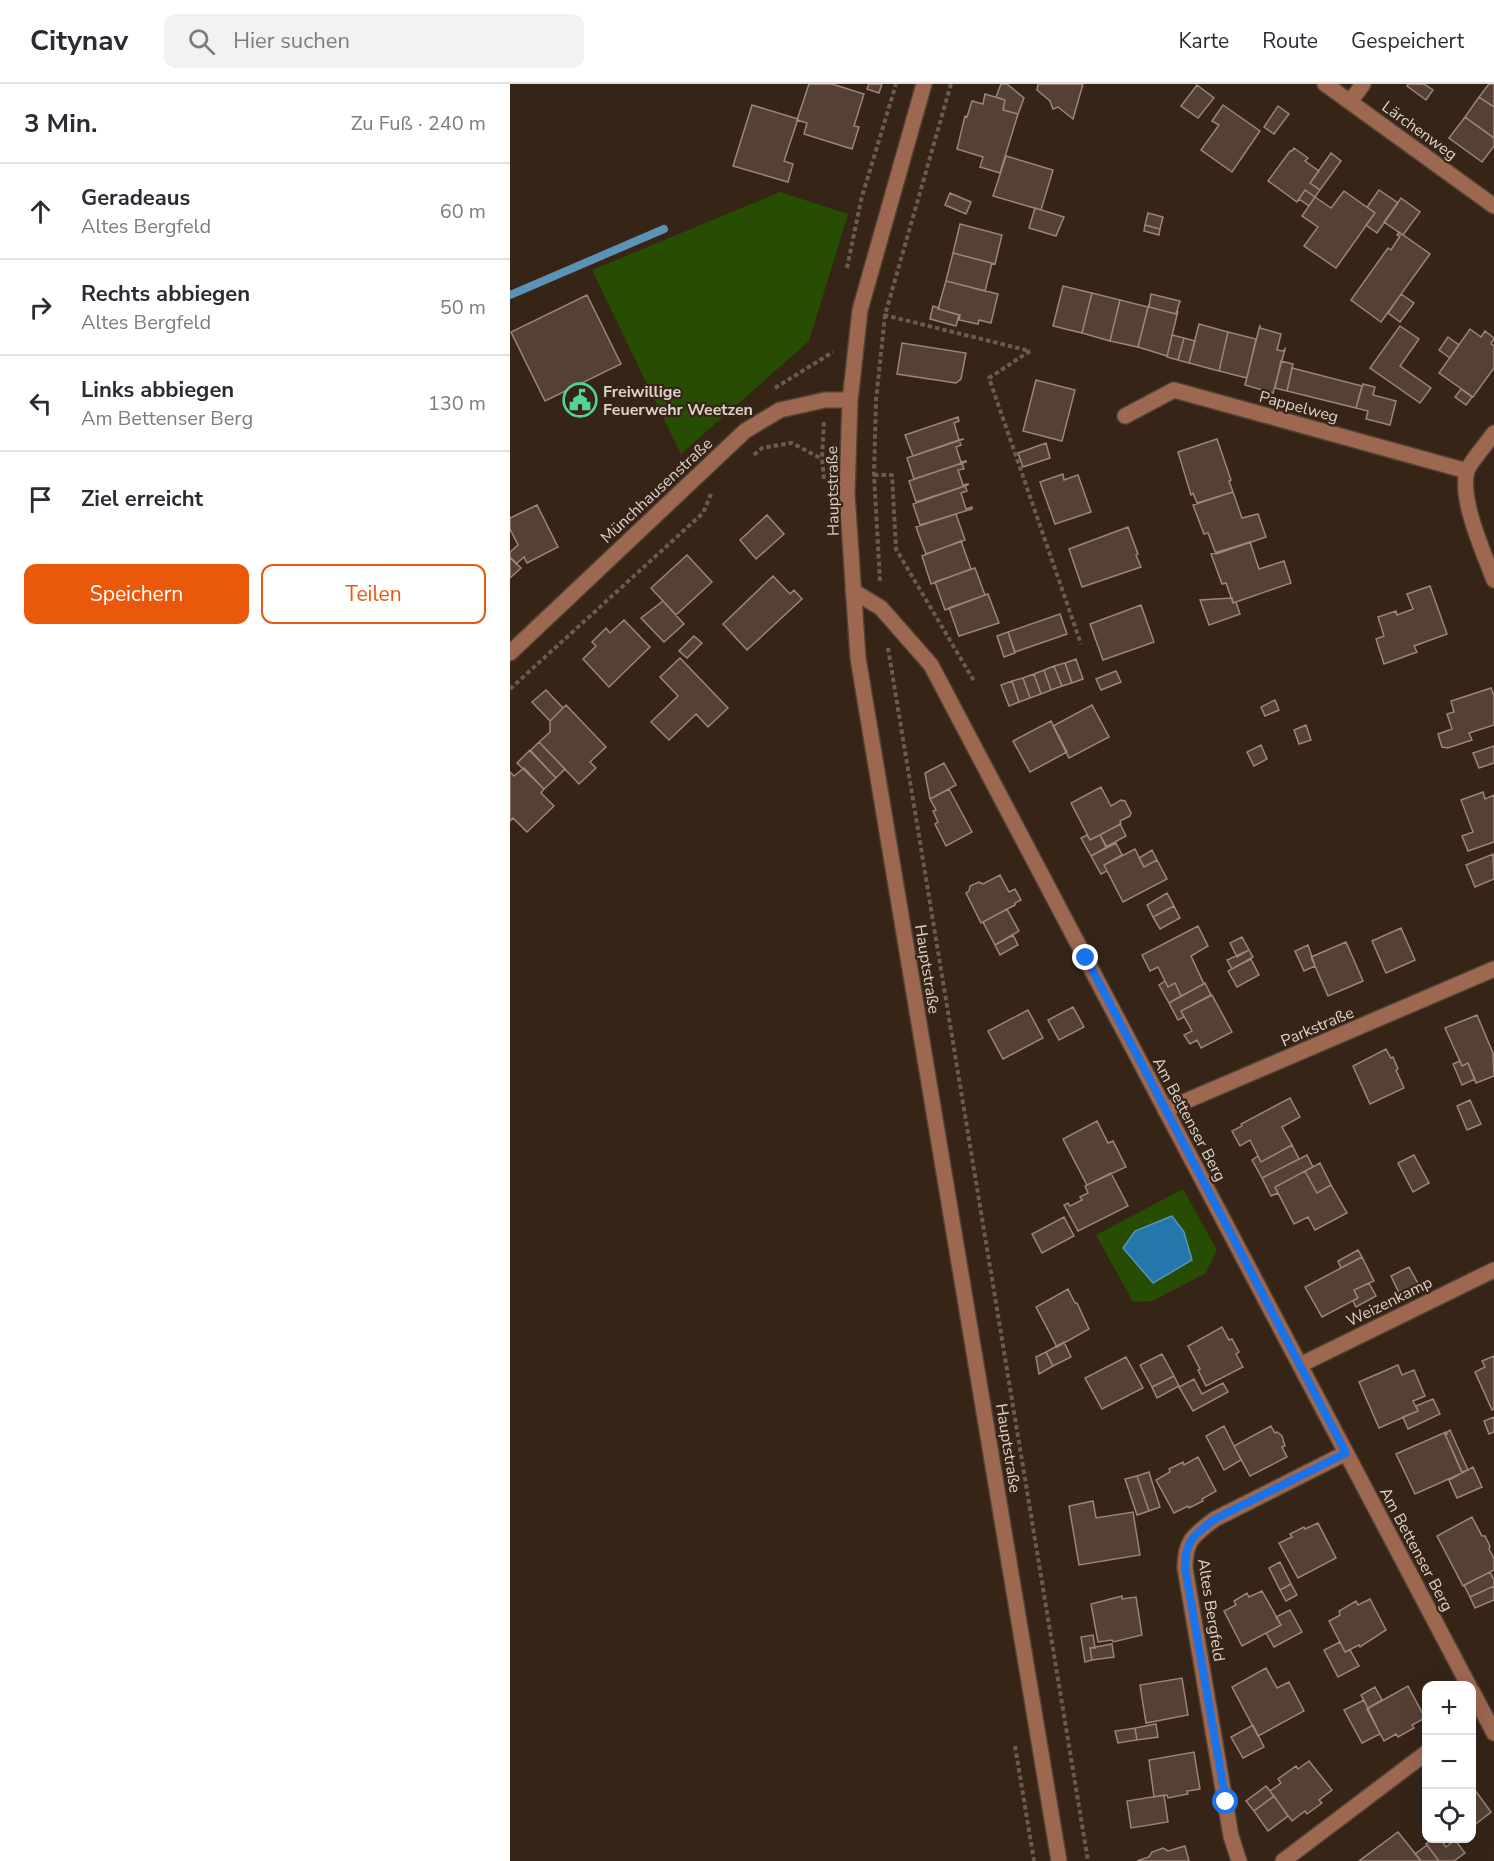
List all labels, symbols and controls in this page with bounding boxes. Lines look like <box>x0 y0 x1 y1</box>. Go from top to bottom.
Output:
search box <box>164 14 584 68</box>
text: Citynav <box>30 22 128 60</box>
icon: search <box>185 25 218 58</box>
text: Hier suchen <box>233 26 350 56</box>
text: Karte <box>1179 27 1229 55</box>
text: Route <box>1262 27 1318 55</box>
text: Gespeichert <box>1351 27 1464 55</box>
street label: Lärchenweg <box>1377 96 1461 166</box>
text: 3 Min. <box>24 106 97 141</box>
text: Zu Fuß · 240 m <box>351 110 486 137</box>
text: Geradeaus <box>81 183 190 213</box>
icon: ahead <box>24 195 57 228</box>
text: 60 m <box>440 198 486 225</box>
text: Altes Bergfeld <box>81 213 211 240</box>
text: Rechts abbiegen <box>81 279 250 309</box>
icon: right <box>24 291 57 324</box>
text: 50 m <box>440 294 486 321</box>
text: Altes Bergfeld <box>81 309 211 336</box>
text: Links abbiegen <box>81 375 234 405</box>
place label: Freiwillige Feuerwehr Weetzen <box>603 381 753 421</box>
public building icon: Freiwillige Feuerwehr Weetzen <box>562 382 598 418</box>
street label: Pappelweg <box>1257 386 1341 428</box>
icon: left <box>24 387 57 420</box>
text: 130 m <box>428 390 486 417</box>
text: Am Bettenser Berg <box>81 405 253 432</box>
street label: Münchhausenstraße <box>596 433 717 548</box>
street label: Hauptstraße <box>821 446 845 536</box>
icon: arrive <box>24 483 57 516</box>
text: Ziel erreicht <box>81 484 203 514</box>
button: Speichern <box>24 564 249 624</box>
button: Teilen <box>261 564 486 624</box>
street label: Hauptstraße <box>909 923 945 1015</box>
route end <box>1072 944 1098 970</box>
street label: Parkstraße <box>1277 1002 1357 1052</box>
street label: Am Bettenser Berg <box>1147 1054 1231 1185</box>
street label: Weizenkamp <box>1343 1272 1436 1332</box>
street label: Hauptstraße <box>990 1402 1026 1494</box>
street label: Am Bettenser Berg <box>1374 1484 1458 1615</box>
street label: Altes Bergfeld <box>1192 1557 1230 1663</box>
map controls <box>1422 1681 1476 1843</box>
button: + <box>1422 1681 1476 1735</box>
button: − <box>1422 1735 1476 1789</box>
route start <box>1212 1788 1238 1814</box>
button: locate <box>1422 1789 1476 1843</box>

